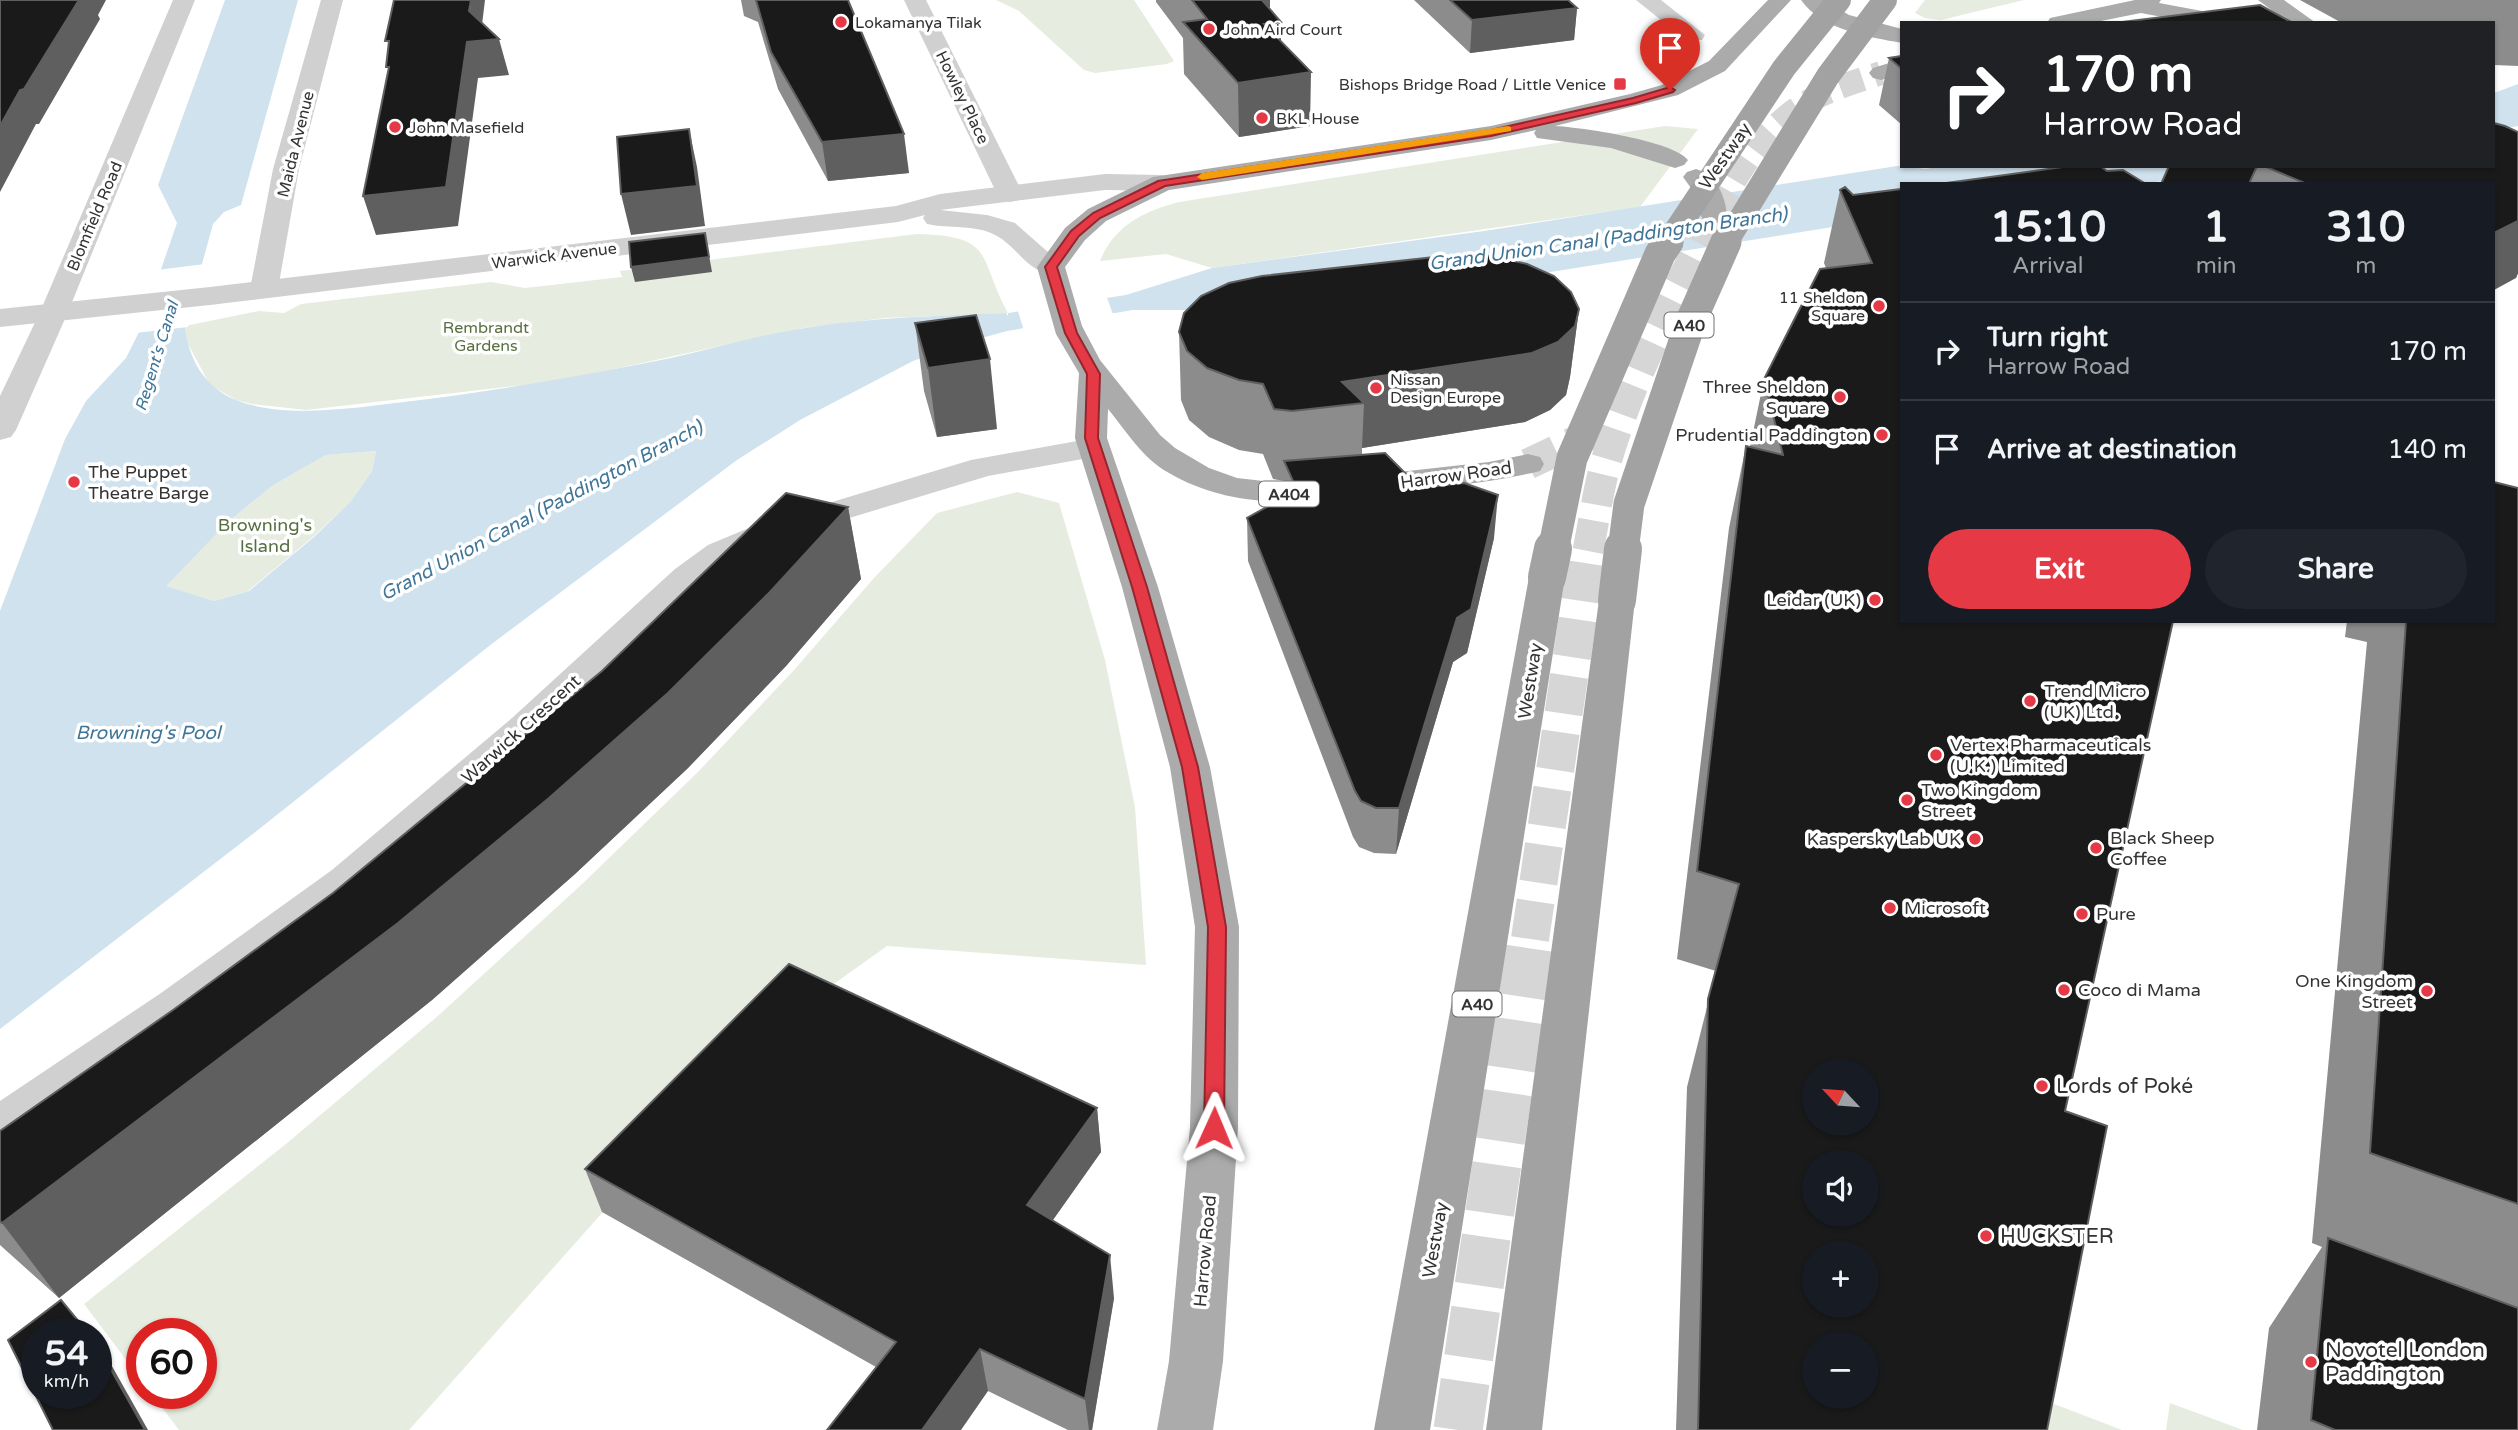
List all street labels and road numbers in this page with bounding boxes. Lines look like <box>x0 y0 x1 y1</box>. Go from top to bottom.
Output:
street label: Howley Place <box>931 48 993 147</box>
street label: Maida Avenue <box>273 89 319 200</box>
street label: Westway <box>1694 118 1756 194</box>
street label: Blomfield Road <box>63 159 127 274</box>
street label: Warwick Avenue <box>490 238 618 274</box>
road number: A40 <box>1664 312 1714 338</box>
street label: Harrow Road <box>1399 456 1513 494</box>
road number: A404 <box>1259 481 1319 506</box>
street label: Westway <box>1513 641 1547 721</box>
street label: Warwick Crescent <box>457 670 585 788</box>
road number: A40 <box>1452 992 1502 1016</box>
street label: Harrow Road <box>1189 1194 1221 1308</box>
street label: Westway <box>1418 1200 1453 1280</box>

